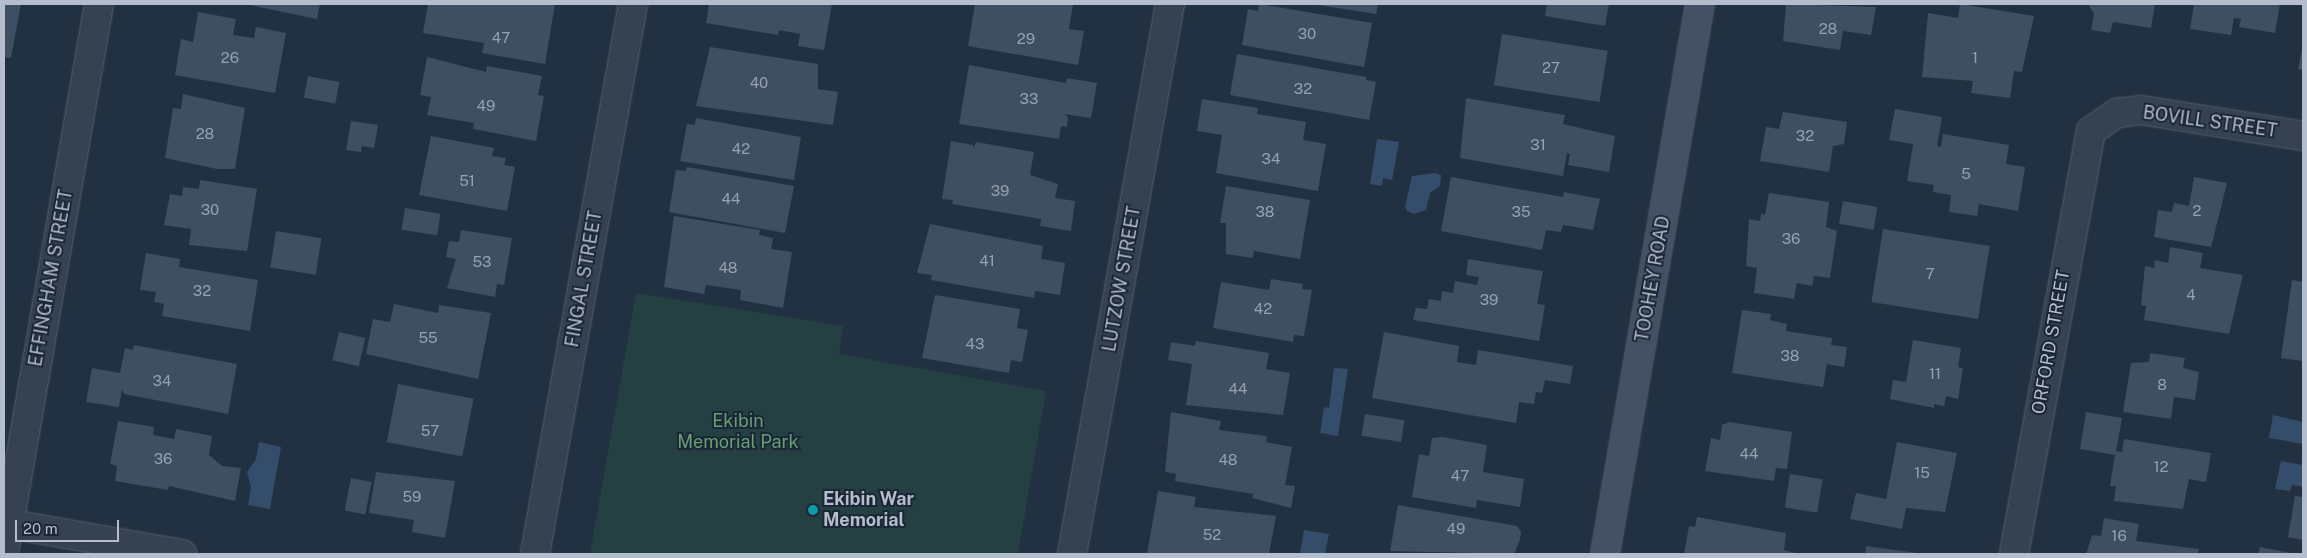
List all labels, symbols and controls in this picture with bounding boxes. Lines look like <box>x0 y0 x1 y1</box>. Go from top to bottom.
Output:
house number: 28 <box>1819 20 1837 38</box>
house number: 30 <box>1298 25 1316 43</box>
house number: 47 <box>492 29 510 47</box>
house number: 29 <box>1017 30 1035 48</box>
house number: 26 <box>221 49 239 67</box>
house number: 1 <box>1972 49 1978 67</box>
house number: 27 <box>1542 59 1560 77</box>
house number: 40 <box>750 74 768 92</box>
house number: 32 <box>1294 80 1312 98</box>
house number: 33 <box>1020 90 1038 108</box>
house number: 49 <box>477 97 495 115</box>
street label: BOVILL STREET <box>2141 102 2279 142</box>
house number: 28 <box>196 125 214 143</box>
house number: 32 <box>1796 127 1814 145</box>
house number: 31 <box>1530 136 1546 154</box>
house number: 42 <box>732 140 750 158</box>
house number: 34 <box>1262 150 1280 168</box>
house number: 5 <box>1961 165 1971 183</box>
house number: 51 <box>459 172 475 190</box>
house number: 39 <box>991 182 1009 200</box>
street label: EFFINGHAM STREET <box>25 188 77 368</box>
house number: 44 <box>722 190 740 208</box>
house number: 30 <box>201 201 219 219</box>
house number: 2 <box>2193 202 2201 220</box>
house number: 38 <box>1255 203 1275 221</box>
house number: 35 <box>1511 203 1531 221</box>
street label: LUTZOW STREET <box>1099 205 1145 353</box>
street label: FINGAL STREET <box>561 209 607 349</box>
street label: TOOHEY ROAD <box>1631 214 1675 344</box>
house number: 36 <box>1782 230 1800 248</box>
house number: 41 <box>979 252 995 270</box>
house number: 53 <box>472 253 492 271</box>
house number: 48 <box>718 259 738 277</box>
house number: 7 <box>1925 265 1935 283</box>
street label: ORFORD STREET <box>2028 268 2074 416</box>
house number: 32 <box>193 282 211 300</box>
house number: 4 <box>2186 286 2196 304</box>
house number: 39 <box>1480 291 1498 309</box>
house number: 42 <box>1254 300 1272 318</box>
house number: 55 <box>418 329 438 347</box>
house number: 43 <box>966 335 984 353</box>
house number: 38 <box>1780 347 1800 365</box>
house number: 11 <box>1929 365 1941 383</box>
house number: 34 <box>153 372 171 390</box>
house number: 8 <box>2157 376 2167 394</box>
house number: 44 <box>1229 380 1247 398</box>
park label: Ekibin Memorial Park <box>677 411 799 454</box>
house number: 57 <box>421 422 439 440</box>
house number: 44 <box>1740 445 1758 463</box>
house number: 36 <box>154 450 172 468</box>
house number: 48 <box>1218 451 1238 469</box>
house number: 12 <box>2153 458 2169 476</box>
house number: 15 <box>1914 464 1930 482</box>
house number: 47 <box>1451 467 1469 485</box>
house number: 59 <box>403 488 421 506</box>
place label: Ekibin War Memorial <box>823 489 914 532</box>
marker: Ekibin War Memorial <box>807 504 819 516</box>
scale bar <box>18 510 121 542</box>
text: 20 m <box>23 520 58 537</box>
house number: 49 <box>1447 520 1465 538</box>
house number: 52 <box>1203 526 1221 544</box>
house number: 16 <box>2111 527 2127 545</box>

